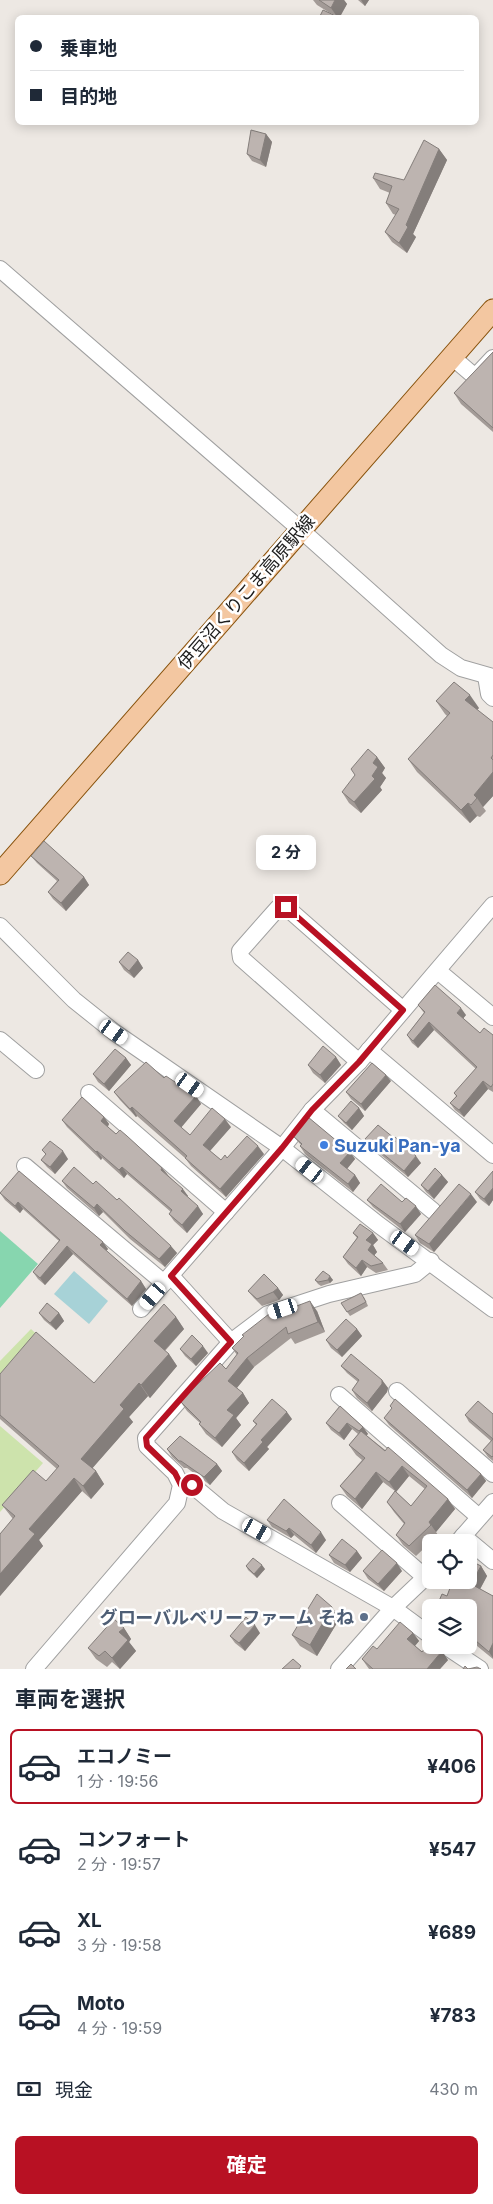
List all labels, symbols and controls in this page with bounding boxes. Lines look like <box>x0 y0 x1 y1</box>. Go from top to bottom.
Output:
text: 乗車地 <box>60 37 117 60</box>
text: 目的地 <box>60 85 117 108</box>
street label: 伊豆沼くりこま高原駅線 <box>173 510 319 674</box>
callout: 2 分 <box>256 834 316 870</box>
text: 2 分 <box>271 842 301 862</box>
route end <box>275 896 297 918</box>
car <box>97 1017 130 1047</box>
car <box>173 1070 206 1100</box>
place label: Suzuki Pan-ya <box>334 1135 461 1156</box>
marker: Suzuki Pan-ya <box>318 1139 330 1151</box>
car <box>293 1155 326 1185</box>
car <box>388 1228 421 1258</box>
car <box>137 1280 168 1312</box>
car <box>266 1297 299 1321</box>
route start <box>181 1474 203 1496</box>
car <box>240 1516 273 1544</box>
map controls <box>422 1534 477 1654</box>
button: locate <box>422 1534 477 1589</box>
button: layers <box>422 1599 477 1654</box>
place label: グローバルベリーファーム そね <box>100 1607 354 1628</box>
marker: グローバルベリーファーム そね <box>358 1611 370 1623</box>
text: 車両を選択 <box>15 1686 125 1712</box>
icon: car <box>17 1744 62 1789</box>
text: エコノミー <box>77 1745 172 1768</box>
text: ¥406 <box>427 1755 476 1778</box>
text: 1 分 · 19:56 <box>77 1771 158 1791</box>
icon: car <box>17 1827 62 1872</box>
text: コンフォート <box>77 1828 190 1851</box>
text: ¥547 <box>429 1838 476 1861</box>
text: 2 分 · 19:57 <box>77 1854 161 1874</box>
text: XL <box>77 1909 102 1932</box>
icon: car <box>17 1910 62 1955</box>
text: ¥689 <box>428 1921 476 1944</box>
text: 3 分 · 19:58 <box>77 1935 162 1955</box>
text: Moto <box>77 1992 125 2015</box>
icon: car <box>17 1993 62 2038</box>
text: ¥783 <box>430 2004 476 2027</box>
text: 4 分 · 19:59 <box>77 2018 162 2038</box>
icon: cash <box>15 2075 43 2103</box>
text: 現金 <box>55 2079 93 2102</box>
text: 430 m <box>429 2079 478 2099</box>
button: 確定 <box>15 2136 478 2194</box>

